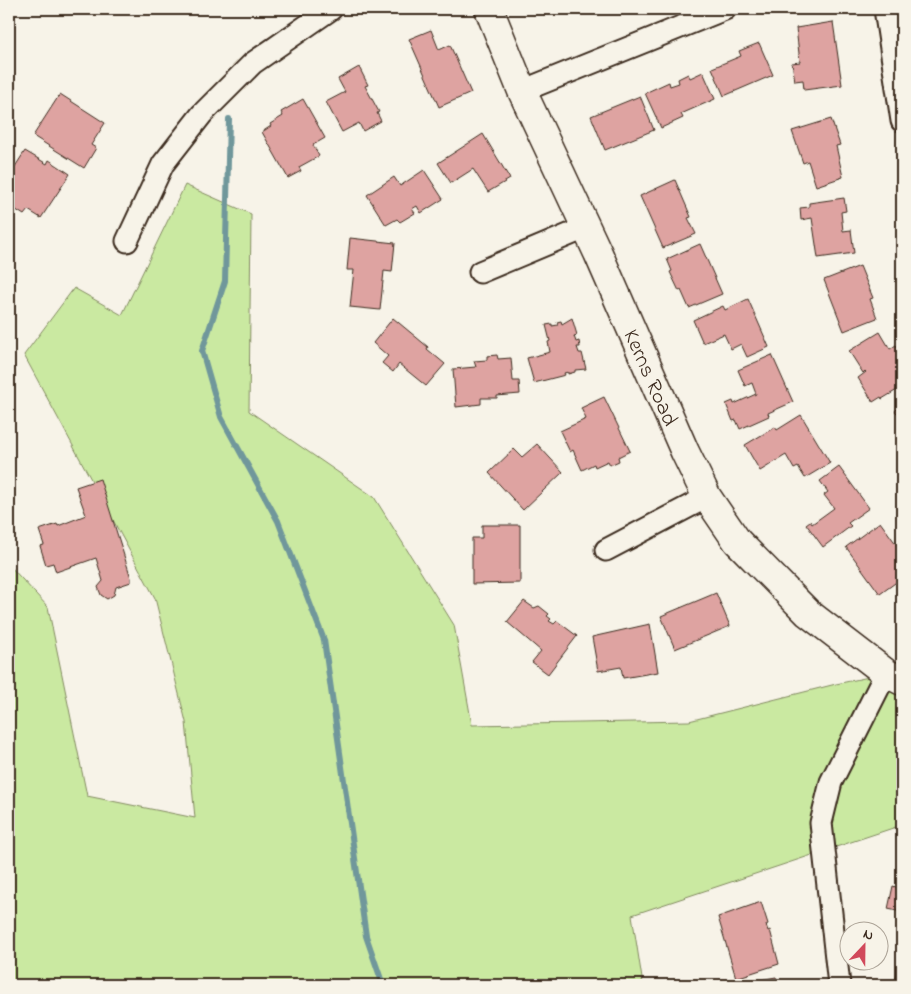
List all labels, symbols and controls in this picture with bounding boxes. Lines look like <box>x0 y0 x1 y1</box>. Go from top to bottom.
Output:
street label: Kerns Road <box>614 325 685 432</box>
north arrow <box>838 922 888 972</box>
text: N <box>860 924 877 947</box>

